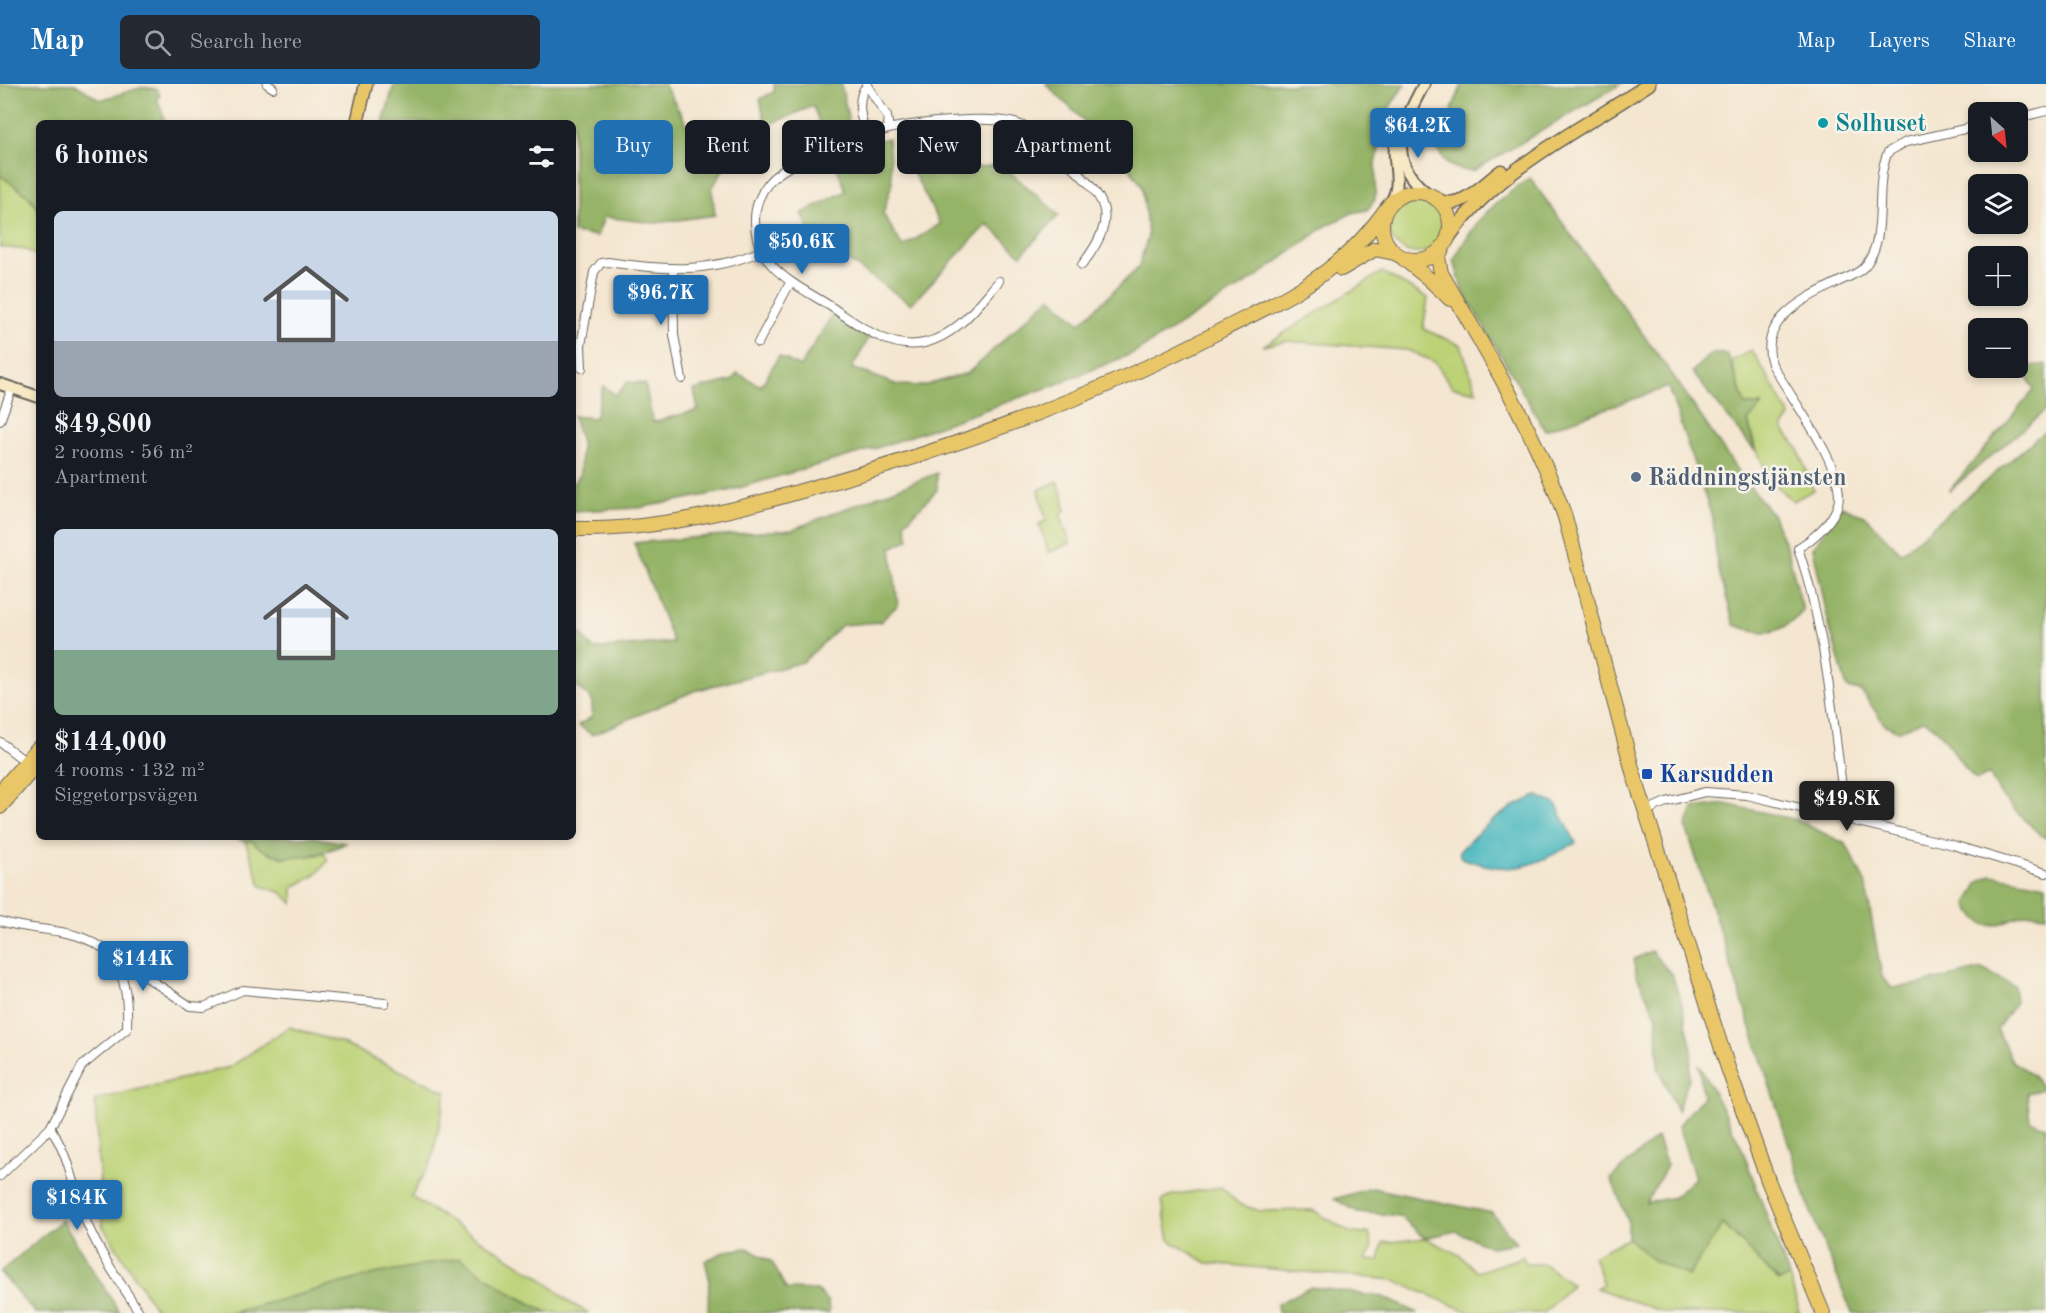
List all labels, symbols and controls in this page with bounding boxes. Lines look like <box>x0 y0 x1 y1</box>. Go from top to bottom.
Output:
search box <box>120 15 540 69</box>
icon: search <box>141 26 174 59</box>
text: Map <box>30 28 84 56</box>
text: Search here <box>189 31 302 53</box>
text: Map <box>1796 31 1835 52</box>
text: Layers <box>1868 31 1930 52</box>
text: Share <box>1963 31 2016 52</box>
north arrow <box>1968 102 2028 162</box>
map controls <box>1968 102 2028 378</box>
pin: $64.2K <box>1369 108 1467 159</box>
place label: Solhuset <box>1835 113 1927 137</box>
marker: Solhuset <box>1816 116 1830 130</box>
text: $64.2K <box>1384 117 1452 137</box>
chip: Buy <box>594 120 673 174</box>
chip: Rent <box>685 120 770 174</box>
chip: Filters <box>782 120 885 174</box>
chip: New <box>897 120 981 174</box>
chip: Apartment <box>993 120 1133 174</box>
icon: filters <box>525 140 558 173</box>
text: 6 homes <box>54 143 148 169</box>
button: layers <box>1968 174 2028 234</box>
pin: $50.6K <box>753 224 851 275</box>
text: $50.6K <box>768 233 836 253</box>
button: + <box>1968 246 2028 306</box>
icon: home <box>252 250 360 358</box>
pin: $96.7K <box>612 275 710 326</box>
text: $96.7K <box>627 284 695 304</box>
button: − <box>1968 318 2028 378</box>
text: $49,800 <box>54 412 152 438</box>
text: 2 rooms · 56 m² <box>54 443 193 463</box>
place label: Räddningstjänsten <box>1648 467 1847 491</box>
text: Apartment <box>54 468 148 488</box>
marker: Räddningstjänsten <box>1629 470 1643 484</box>
icon: home <box>252 568 360 676</box>
text: $144,000 <box>54 730 167 756</box>
text: 4 rooms · 132 m² <box>54 761 204 781</box>
place label: Karsudden <box>1659 764 1774 788</box>
marker: Karsudden <box>1640 767 1654 781</box>
pin: $49.8K <box>1798 781 1896 832</box>
text: Siggetorpsvägen <box>54 786 198 806</box>
text: $49.8K <box>1813 790 1881 810</box>
pin: $144K <box>101 941 185 992</box>
text: $144K <box>112 950 174 970</box>
pin: $184K <box>35 1180 119 1231</box>
text: $184K <box>46 1189 108 1209</box>

